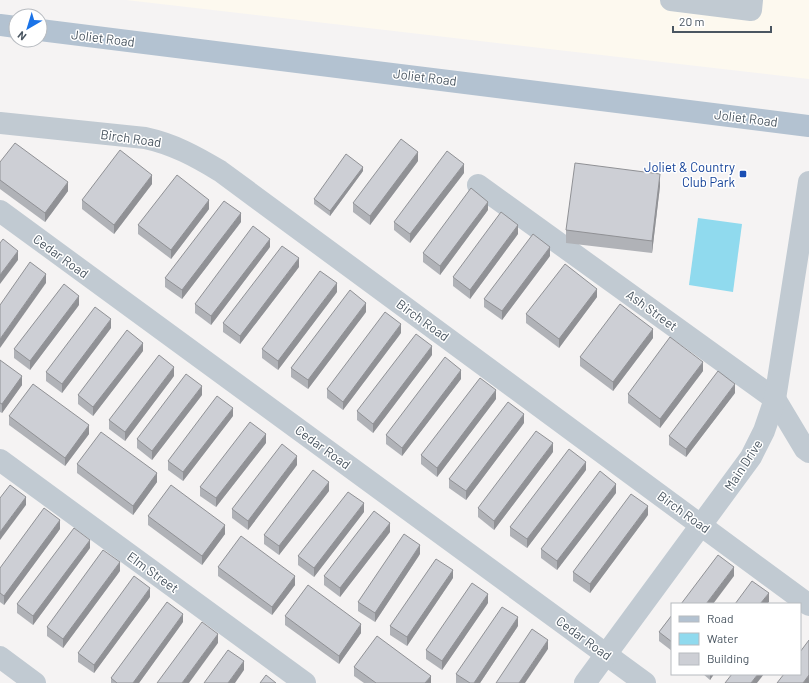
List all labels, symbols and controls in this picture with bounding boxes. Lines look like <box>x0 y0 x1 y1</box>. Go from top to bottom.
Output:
north arrow <box>8 8 48 48</box>
scale bar <box>673 8 771 34</box>
text: 20 m <box>679 14 705 28</box>
street label: Joliet Road <box>70 26 136 50</box>
text: N <box>15 29 28 44</box>
street label: Joliet Road <box>392 65 458 89</box>
street label: Joliet Road <box>713 106 779 130</box>
street label: Birch Road <box>100 126 162 150</box>
place label: Joliet & Country Club Park <box>644 159 735 190</box>
marker: Joliet & Country Club Park <box>738 169 748 179</box>
street label: Cedar Road <box>30 231 92 281</box>
street label: Ash Street <box>623 286 681 334</box>
street label: Birch Road <box>394 296 452 344</box>
street label: Cedar Road <box>292 422 354 472</box>
street label: Main Drive <box>721 436 765 494</box>
street label: Birch Road <box>655 488 713 536</box>
street label: Elm Street <box>124 548 182 596</box>
legend <box>671 603 801 675</box>
text: Road <box>707 611 734 625</box>
street label: Cedar Road <box>553 613 615 663</box>
text: Water <box>707 631 739 645</box>
text: Building <box>707 651 749 665</box>

